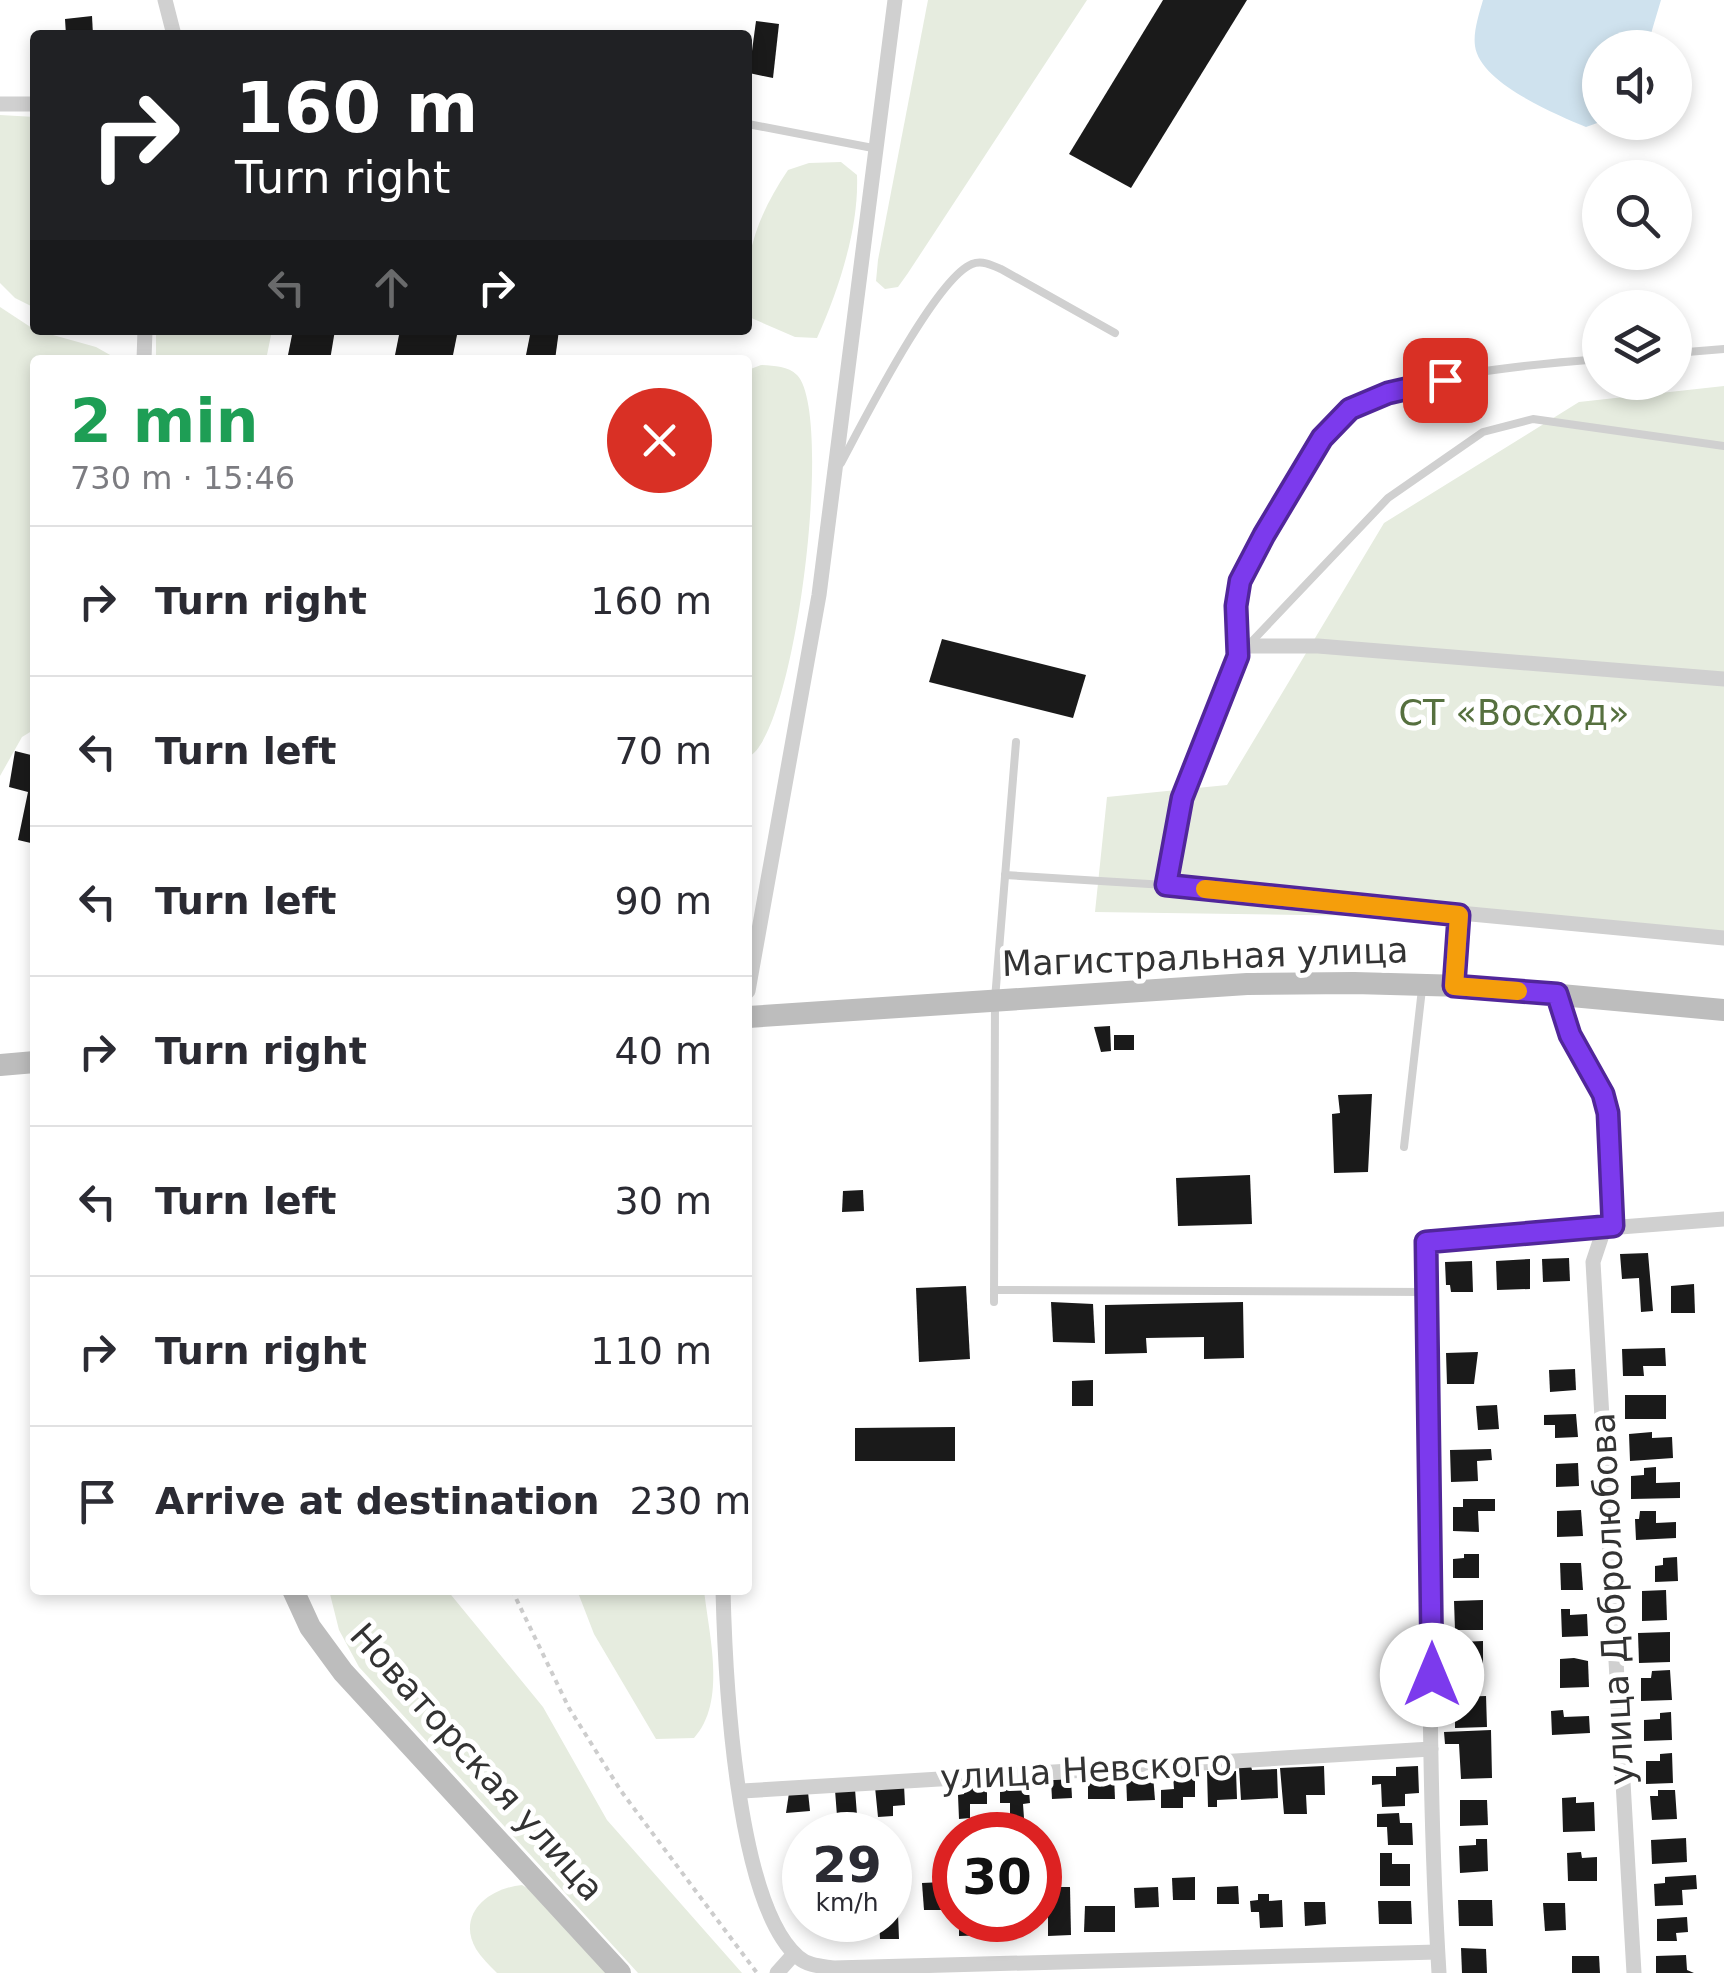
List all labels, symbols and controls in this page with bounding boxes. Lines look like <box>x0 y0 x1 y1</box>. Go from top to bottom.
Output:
map controls <box>1582 30 1692 400</box>
button: sound <box>1582 30 1692 140</box>
text: 160 m <box>235 67 478 149</box>
icon: right <box>70 70 200 200</box>
text: Turn right <box>235 151 450 204</box>
button: search <box>1582 160 1692 270</box>
icon: left <box>259 260 314 315</box>
icon: ahead <box>364 260 419 315</box>
icon: right <box>469 260 524 315</box>
button: layers <box>1582 290 1692 400</box>
pin <box>1403 338 1488 423</box>
icon: arrive <box>1418 353 1473 408</box>
text: 2 min <box>70 386 258 456</box>
button: close <box>607 388 712 493</box>
text: 730 m · 15:46 <box>70 459 295 497</box>
icon: right <box>70 574 125 629</box>
text: Turn right <box>155 579 367 623</box>
text: 160 m <box>590 579 712 623</box>
park label: СТ «Восход» <box>1399 693 1629 733</box>
icon: left <box>70 724 125 779</box>
text: Turn left <box>155 729 336 773</box>
text: 70 m <box>615 729 712 773</box>
icon: left <box>70 874 125 929</box>
text: Turn left <box>155 879 336 923</box>
text: 90 m <box>615 879 712 923</box>
street label: Магистральная улица <box>1001 930 1409 984</box>
icon: right <box>70 1024 125 1079</box>
text: Turn right <box>155 1029 367 1073</box>
text: 40 m <box>615 1029 712 1073</box>
icon: left <box>70 1174 125 1229</box>
text: Turn left <box>155 1179 336 1223</box>
text: 30 m <box>615 1179 712 1223</box>
icon: right <box>70 1324 125 1379</box>
text: Turn right <box>155 1329 367 1373</box>
text: 110 m <box>590 1329 712 1373</box>
street label: улица Добролюбова <box>1582 1412 1642 1786</box>
icon: arrive <box>70 1474 125 1529</box>
text: Arrive at destination <box>155 1479 600 1523</box>
text: 230 m <box>630 1479 751 1523</box>
street label: Новаторская улица <box>342 1615 612 1909</box>
position arrow <box>1380 1623 1484 1727</box>
street label: улица Невского <box>939 1742 1233 1798</box>
speed limit sign: 30 <box>932 1812 1062 1942</box>
text: 29 <box>812 1836 882 1894</box>
text: km/h <box>815 1888 879 1917</box>

